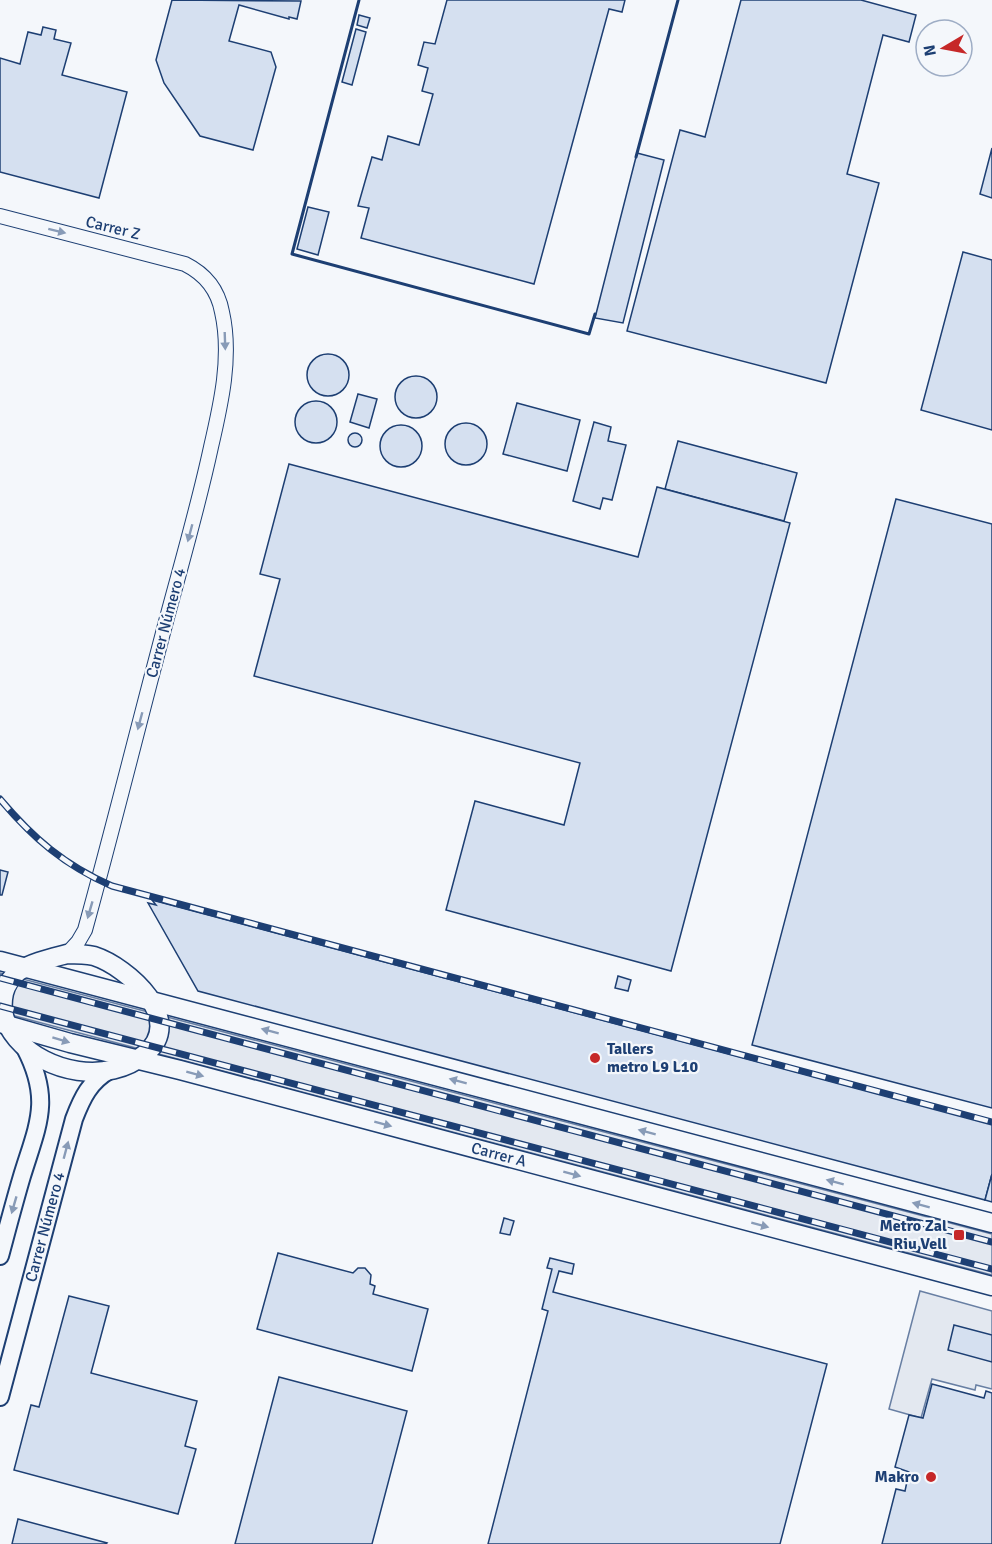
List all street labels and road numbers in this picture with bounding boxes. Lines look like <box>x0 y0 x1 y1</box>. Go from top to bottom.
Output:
street label: Carrer Z <box>84 212 142 244</box>
street label: Carrer Número 4 <box>142 565 190 680</box>
street label: Carrer A <box>469 1138 529 1172</box>
street label: Carrer Número 4 <box>21 1169 70 1284</box>

